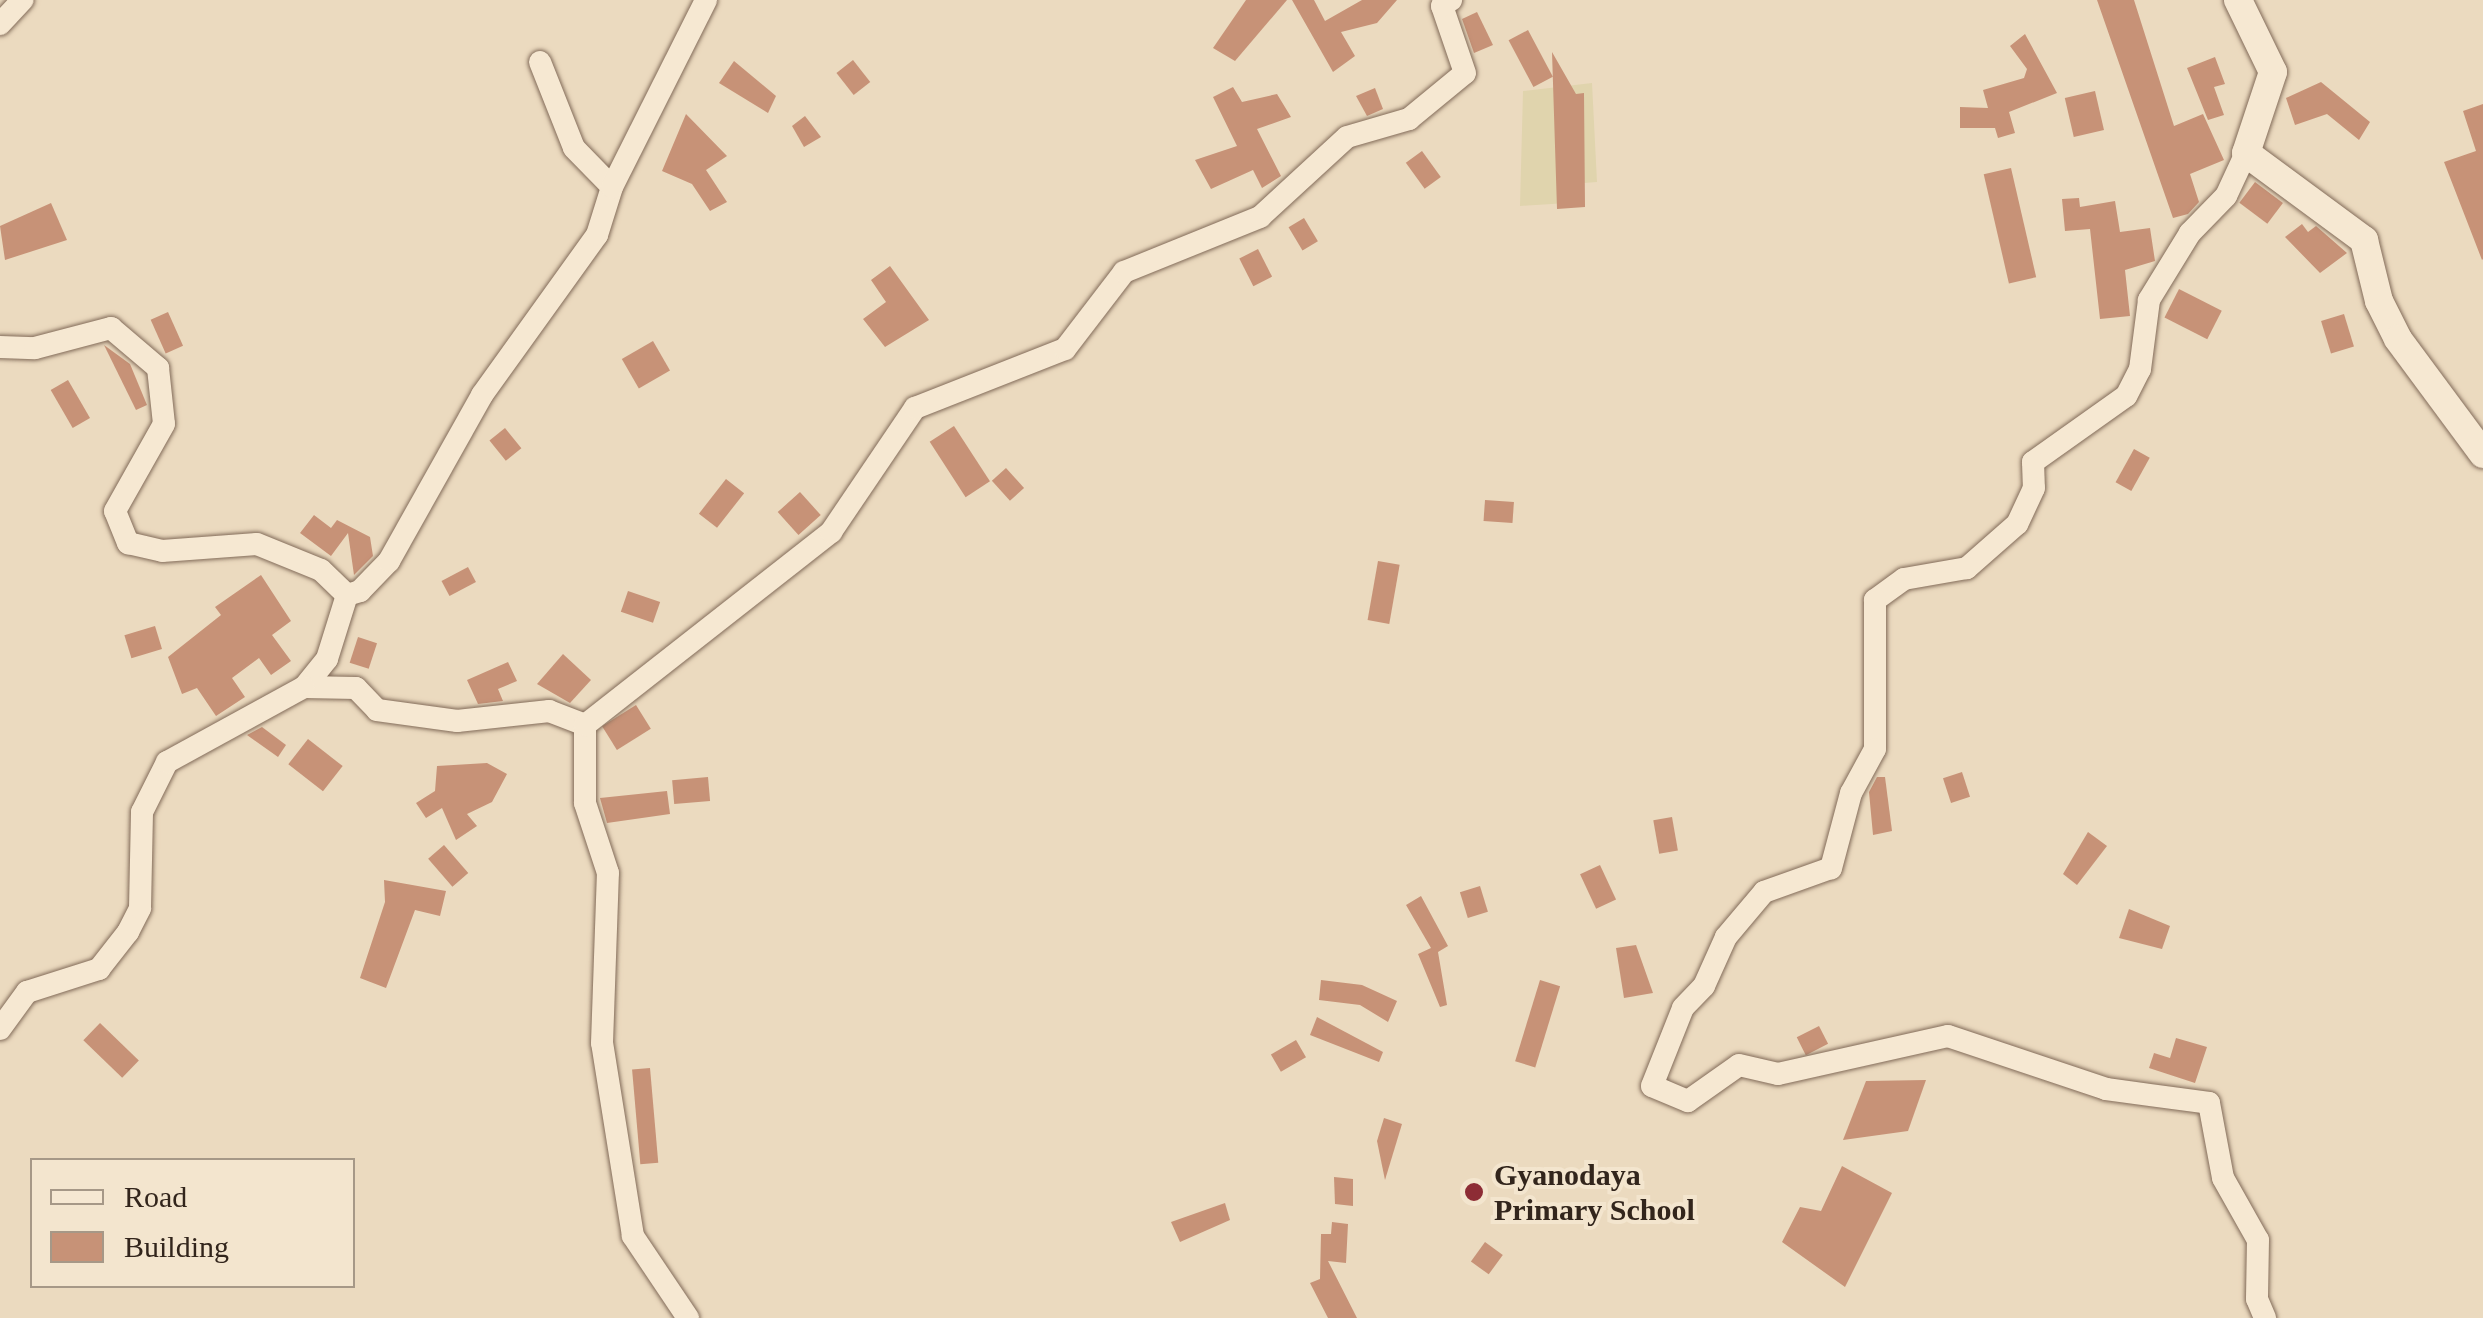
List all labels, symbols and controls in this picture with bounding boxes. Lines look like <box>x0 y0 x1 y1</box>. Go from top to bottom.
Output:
place label: Gyanodaya Primary School <box>1494 1157 1695 1228</box>
legend <box>30 1158 355 1288</box>
text: Road <box>124 1180 187 1213</box>
marker: Gyanodaya Primary School <box>1463 1181 1485 1203</box>
text: Building <box>124 1230 229 1263</box>

